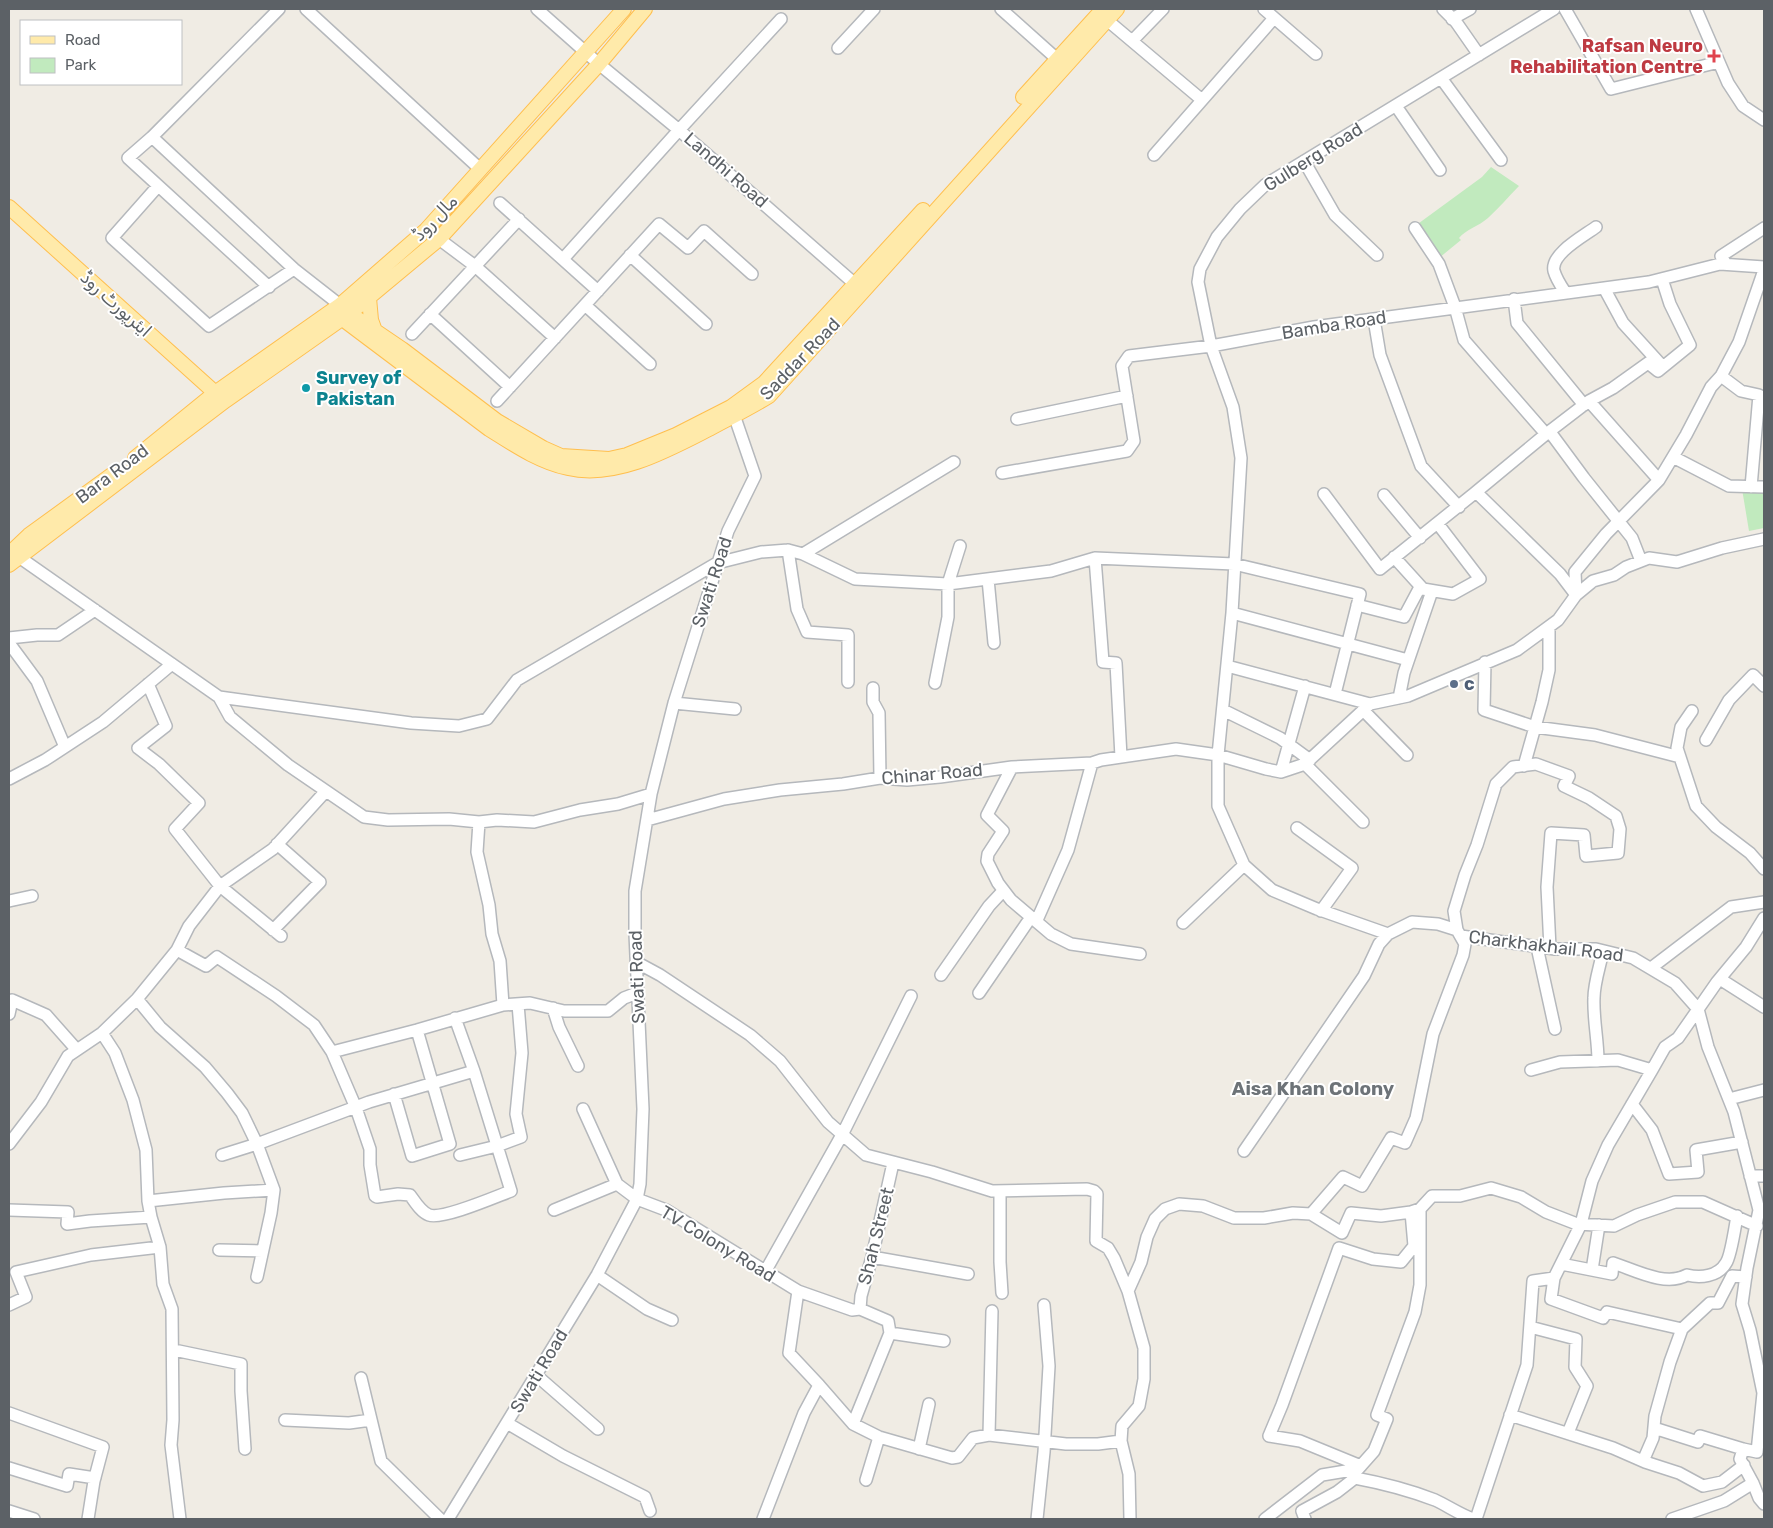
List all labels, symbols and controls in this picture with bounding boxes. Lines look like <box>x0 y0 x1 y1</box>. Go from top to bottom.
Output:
legend <box>20 20 182 85</box>
text: Road <box>65 31 101 49</box>
place label: Rafsan Neuro Rehabilitation Centre <box>1510 35 1703 78</box>
marker: Rafsan Neuro Rehabilitation Centre <box>1707 49 1721 63</box>
text: Park <box>65 56 96 74</box>
street label: Gulberg Road <box>1259 118 1367 196</box>
street label: Landhi Road <box>680 128 772 212</box>
street label: مال روڈ <box>408 190 462 246</box>
street label: ایئرپورٹ روڈ <box>75 266 156 342</box>
street label: Bamba Road <box>1280 306 1388 344</box>
street label: Saddar Road <box>755 313 845 405</box>
place label: Survey of Pakistan <box>316 367 401 410</box>
marker: Survey of Pakistan <box>300 382 312 394</box>
street label: Bara Road <box>71 439 153 509</box>
street label: Swati Road <box>687 534 737 630</box>
place label: c <box>1464 673 1475 695</box>
marker: c <box>1448 678 1460 690</box>
street label: Chinar Road <box>880 759 984 789</box>
street label: Charkhakhail Road <box>1467 926 1625 966</box>
street label: Swati Road <box>624 930 650 1024</box>
district label: Aisa Khan Colony <box>1232 1077 1395 1100</box>
street label: Shah Street <box>853 1185 899 1287</box>
street label: TV Colony Road <box>656 1201 780 1287</box>
street label: Swati Road <box>505 1325 573 1417</box>

